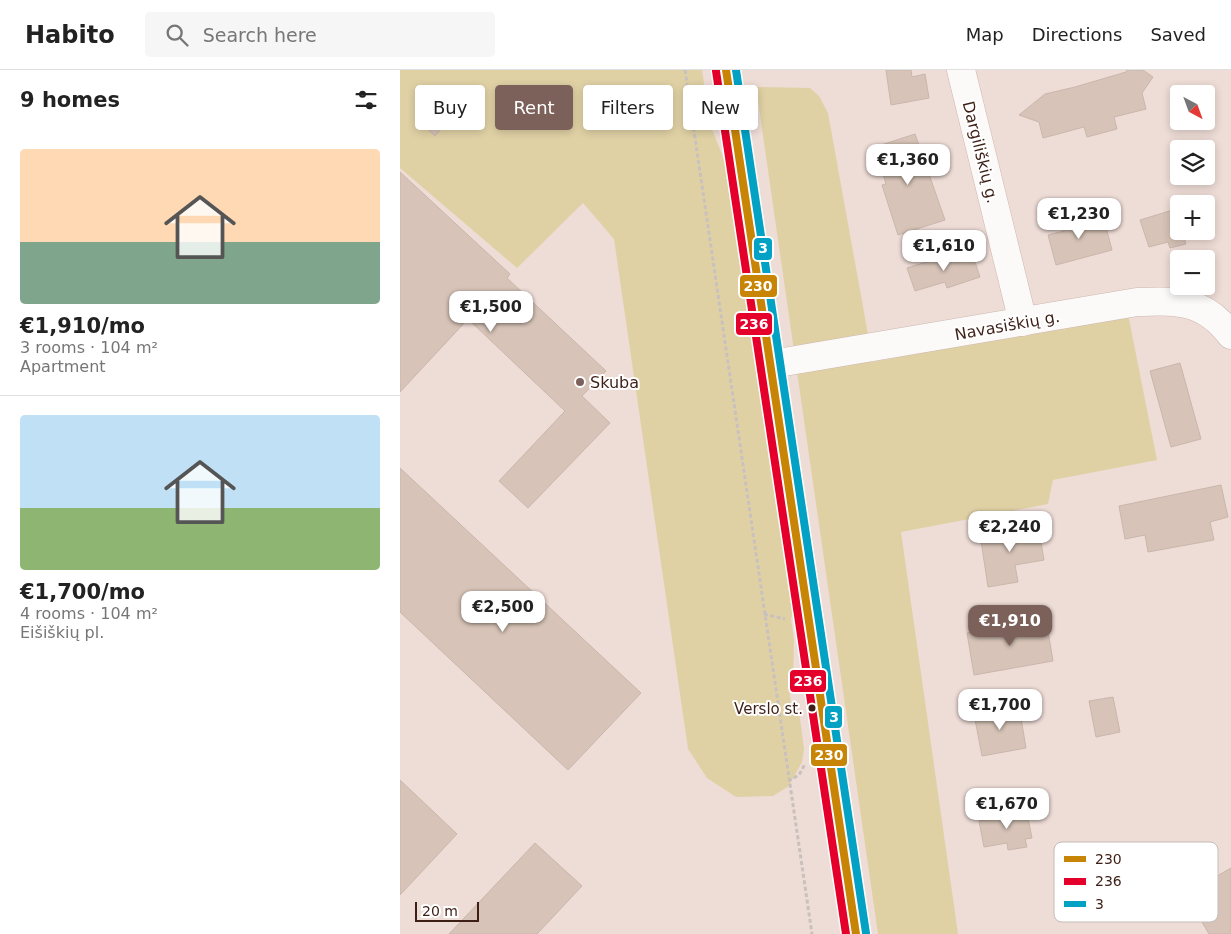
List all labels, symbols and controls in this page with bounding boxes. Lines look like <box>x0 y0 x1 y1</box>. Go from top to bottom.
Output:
search box <box>145 12 495 57</box>
text: Habito <box>25 21 115 49</box>
icon: search <box>163 21 191 49</box>
text: Search here <box>203 24 317 46</box>
text: Map <box>966 24 1004 45</box>
text: Directions <box>1032 24 1122 45</box>
text: Saved <box>1150 24 1206 45</box>
chip: Buy <box>415 85 485 130</box>
chip: Rent <box>495 85 573 130</box>
chip: Filters <box>583 85 673 130</box>
chip: New <box>683 85 758 130</box>
north arrow <box>1170 85 1215 130</box>
map controls <box>1170 85 1215 295</box>
icon: filters <box>352 86 380 114</box>
text: 9 homes <box>20 88 120 112</box>
street label: Dargiliškių g. <box>959 99 1002 205</box>
button: layers <box>1170 140 1215 185</box>
pin: €1,360 <box>867 144 949 186</box>
text: €1,360 <box>877 150 939 169</box>
icon: home <box>155 182 245 272</box>
button: + <box>1170 195 1215 240</box>
pin: €1,230 <box>1038 198 1120 240</box>
text: €1,230 <box>1048 204 1110 223</box>
pin: €1,610 <box>903 230 985 272</box>
text: €1,610 <box>913 236 975 255</box>
line badge: 3 <box>753 237 773 261</box>
text: 3 <box>758 240 768 256</box>
button: − <box>1170 250 1215 295</box>
line badge: 230 <box>739 274 778 298</box>
text: 230 <box>743 278 773 294</box>
pin: €1,500 <box>450 290 532 333</box>
text: €1,500 <box>460 297 522 316</box>
street label: Navasiškių g. <box>953 307 1061 344</box>
line badge: 236 <box>735 312 773 336</box>
text: €1,910/mo <box>20 314 145 338</box>
text: 236 <box>739 316 769 332</box>
text: 3 rooms · 104 m² <box>20 338 158 357</box>
text: Apartment <box>20 357 106 376</box>
place label: Skuba <box>590 373 639 392</box>
marker: Skuba <box>574 376 586 388</box>
icon: home <box>155 447 245 537</box>
pin: €2,240 <box>969 510 1051 553</box>
text: €2,240 <box>979 517 1041 536</box>
text: €1,700/mo <box>20 580 145 604</box>
pin: €2,500 <box>462 590 544 633</box>
text: €2,500 <box>472 597 534 616</box>
text: 4 rooms · 104 m² <box>20 604 158 623</box>
pin: €1,910 <box>969 604 1051 647</box>
text: €1,910 <box>979 611 1041 630</box>
text: Eišiškių pl. <box>20 623 104 642</box>
line badge: 236 <box>789 669 827 693</box>
text: 236 <box>793 673 823 689</box>
pin: €1,700 <box>959 688 1041 731</box>
text: €1,700 <box>969 695 1031 714</box>
place label: Verslo st. <box>734 700 803 718</box>
marker: Verslo st. <box>807 703 817 713</box>
line badge: 3 <box>824 705 843 729</box>
text: 3 <box>829 709 839 725</box>
line badge: 230 <box>810 743 848 767</box>
text: 230 <box>814 747 844 763</box>
pin: €1,670 <box>966 788 1048 830</box>
text: €1,670 <box>976 794 1038 813</box>
legend <box>1054 842 1218 922</box>
text: 230 <box>1095 851 1122 867</box>
text: 236 <box>1095 873 1122 889</box>
text: 3 <box>1095 896 1104 912</box>
scale bar <box>415 899 479 922</box>
text: 20 m <box>422 903 458 919</box>

